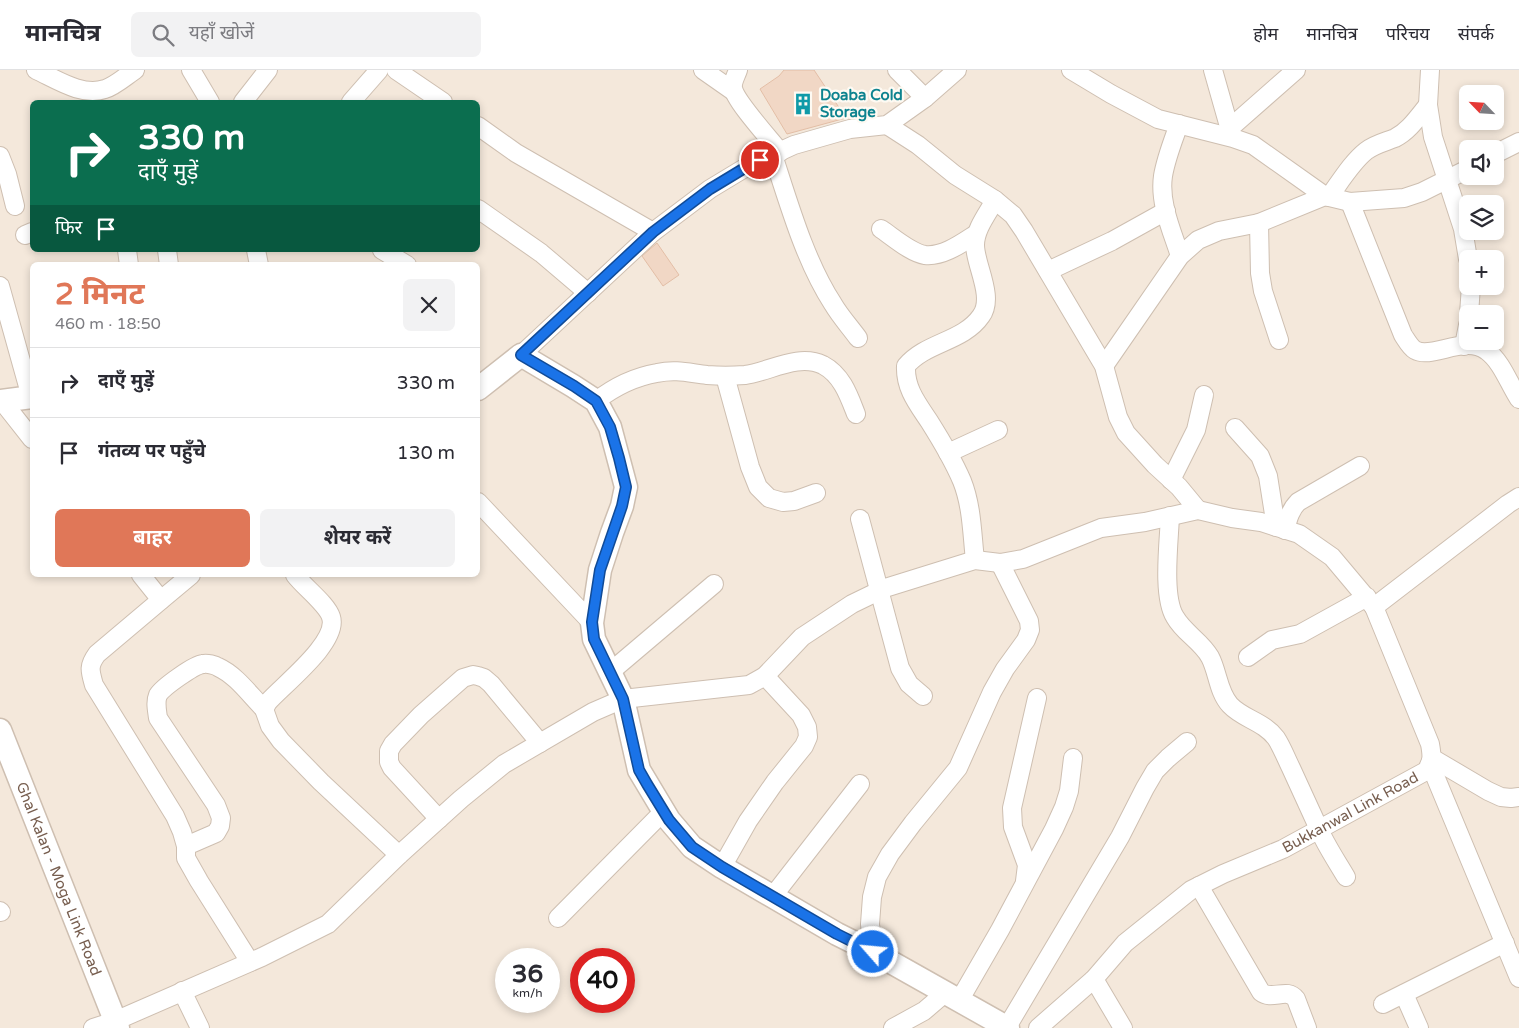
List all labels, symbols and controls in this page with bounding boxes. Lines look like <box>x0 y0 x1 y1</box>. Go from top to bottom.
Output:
search box <box>131 12 481 57</box>
text: मानचित्र <box>25 19 101 48</box>
icon: search <box>149 21 177 49</box>
text: यहाँ खोजें <box>189 22 254 44</box>
text: होम <box>1253 23 1278 45</box>
text: मानचित्र <box>1306 23 1358 45</box>
text: परिचय <box>1386 23 1430 45</box>
text: संपर्क <box>1458 23 1494 45</box>
north arrow <box>1459 85 1504 130</box>
map controls <box>1459 85 1504 350</box>
place label: Doaba Cold Storage <box>820 86 903 122</box>
building icon: Doaba Cold Storage <box>790 91 816 117</box>
text: 330 m <box>138 117 245 159</box>
icon: right <box>55 120 120 185</box>
pin <box>739 139 781 181</box>
button: sound <box>1459 140 1504 185</box>
icon: arrive <box>746 146 774 174</box>
text: दाएँ मुड़ें <box>138 159 198 185</box>
button: layers <box>1459 195 1504 240</box>
icon: arrive <box>92 215 120 243</box>
text: फिर <box>55 217 82 239</box>
button: + <box>1459 250 1504 295</box>
text: 2 मिनट <box>55 276 145 313</box>
button: close <box>403 279 455 331</box>
button: − <box>1459 305 1504 350</box>
text: 460 m · 18:50 <box>55 314 161 334</box>
icon: right <box>55 369 83 397</box>
text: दाएँ मुड़ें <box>98 370 154 392</box>
text: 330 m <box>397 372 455 394</box>
icon: arrive <box>55 439 83 467</box>
text: गंतव्य पर पहुँचे <box>98 440 206 462</box>
text: 130 m <box>397 442 455 464</box>
button: बाहर <box>55 509 250 567</box>
button: शेयर करें <box>260 509 455 567</box>
street label: Bukkanwal Link Road <box>1279 768 1421 857</box>
street label: Ghal Kalan - Moga Link Road <box>12 779 105 978</box>
position arrow <box>846 925 898 977</box>
speed limit sign: 40 <box>570 948 635 1013</box>
text: 36 <box>512 959 543 989</box>
text: km/h <box>512 986 543 1000</box>

